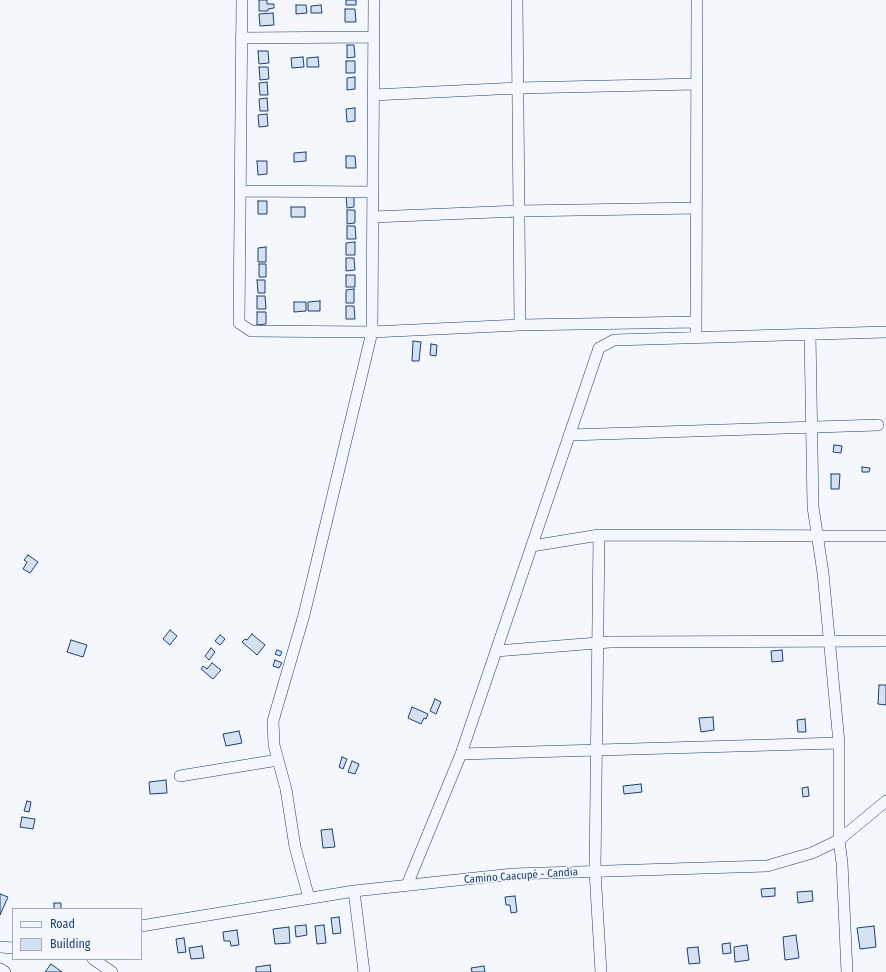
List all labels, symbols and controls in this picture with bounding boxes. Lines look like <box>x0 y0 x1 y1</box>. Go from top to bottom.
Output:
street label: Camino Caacupé - Candia <box>464 865 578 887</box>
legend <box>12 908 142 960</box>
text: Road <box>50 917 75 931</box>
text: Building <box>50 937 90 951</box>

